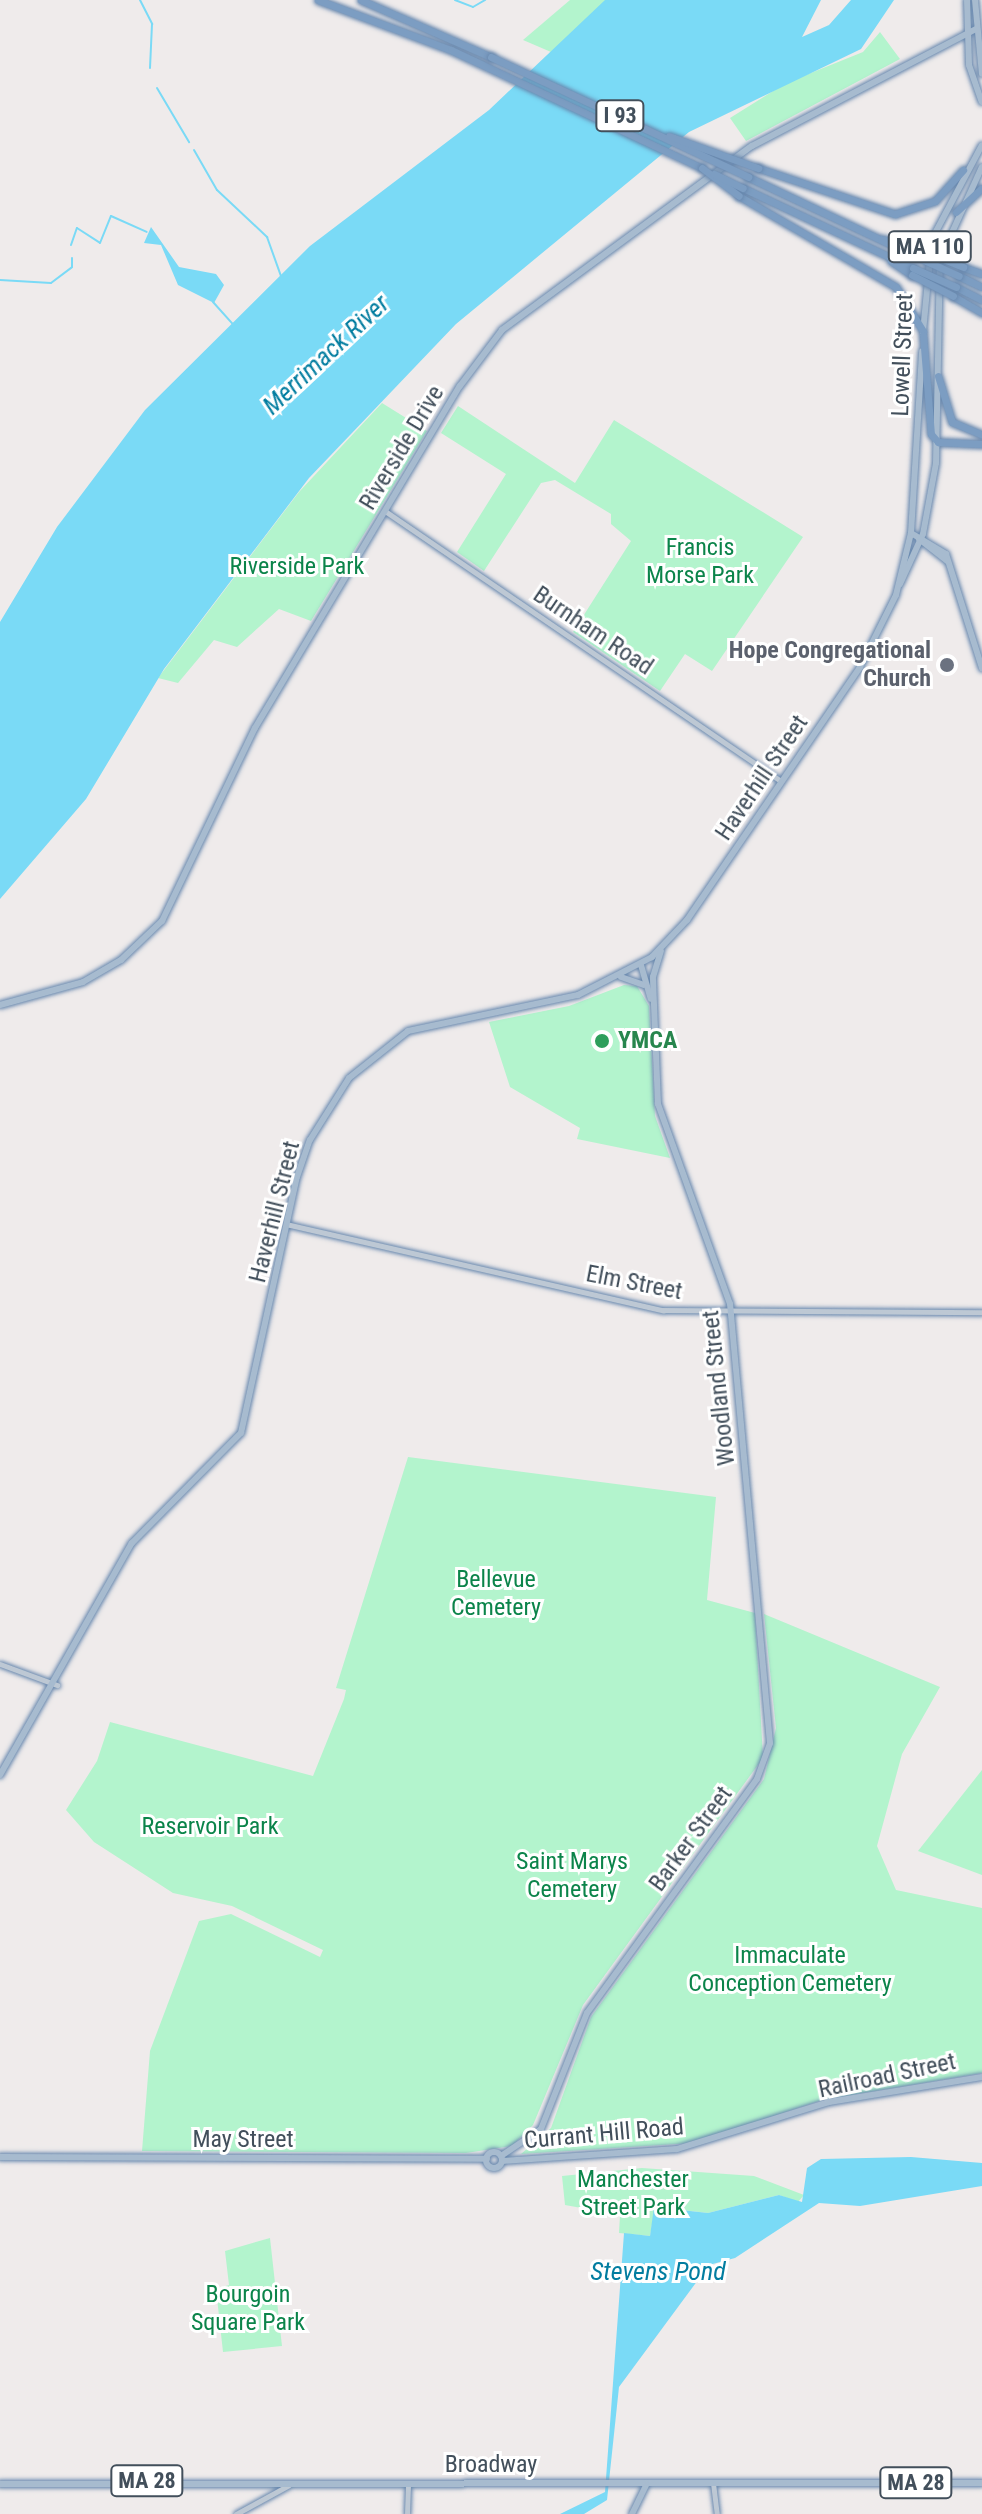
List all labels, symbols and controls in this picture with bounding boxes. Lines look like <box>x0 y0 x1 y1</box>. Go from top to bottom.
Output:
road number: I 93 <box>594 98 646 134</box>
road number: MA 110 <box>886 229 974 265</box>
water label: Merrimack River <box>256 289 396 421</box>
street label: Lowell Street <box>886 293 920 417</box>
street label: Riverside Drive <box>354 381 450 515</box>
park label: Francis Morse Park <box>646 534 754 590</box>
park label: Riverside Park <box>230 553 364 581</box>
street label: Burnham Road <box>528 580 658 682</box>
place label: Hope Congregational Church <box>729 637 931 693</box>
marker: Hope Congregational Church <box>938 656 956 674</box>
street label: Haverhill Street <box>710 710 814 846</box>
place label: YMCA <box>618 1027 677 1055</box>
marker: YMCA <box>593 1032 611 1050</box>
street label: Haverhill Street <box>244 1138 306 1286</box>
street label: Elm Street <box>584 1260 684 1306</box>
street label: Woodland Street <box>697 1309 741 1467</box>
park label: Bellevue Cemetery <box>451 1566 541 1622</box>
street label: Barker Street <box>643 1781 739 1897</box>
park label: Reservoir Park <box>142 1813 278 1841</box>
park label: Saint Marys Cemetery <box>516 1848 628 1904</box>
park label: Immaculate Conception Cemetery <box>688 1942 892 1998</box>
street label: Railroad Street <box>816 2047 958 2105</box>
street label: Currant Hill Road <box>523 2113 685 2155</box>
street label: May Street <box>192 2126 294 2154</box>
park label: Manchester Street Park <box>577 2166 689 2222</box>
water label: Stevens Pond <box>590 2256 726 2288</box>
park label: Bourgoin Square Park <box>191 2281 305 2337</box>
street label: Broadway <box>445 2451 537 2479</box>
road number: MA 28 <box>109 2463 185 2499</box>
road number: MA 28 <box>878 2465 954 2501</box>

